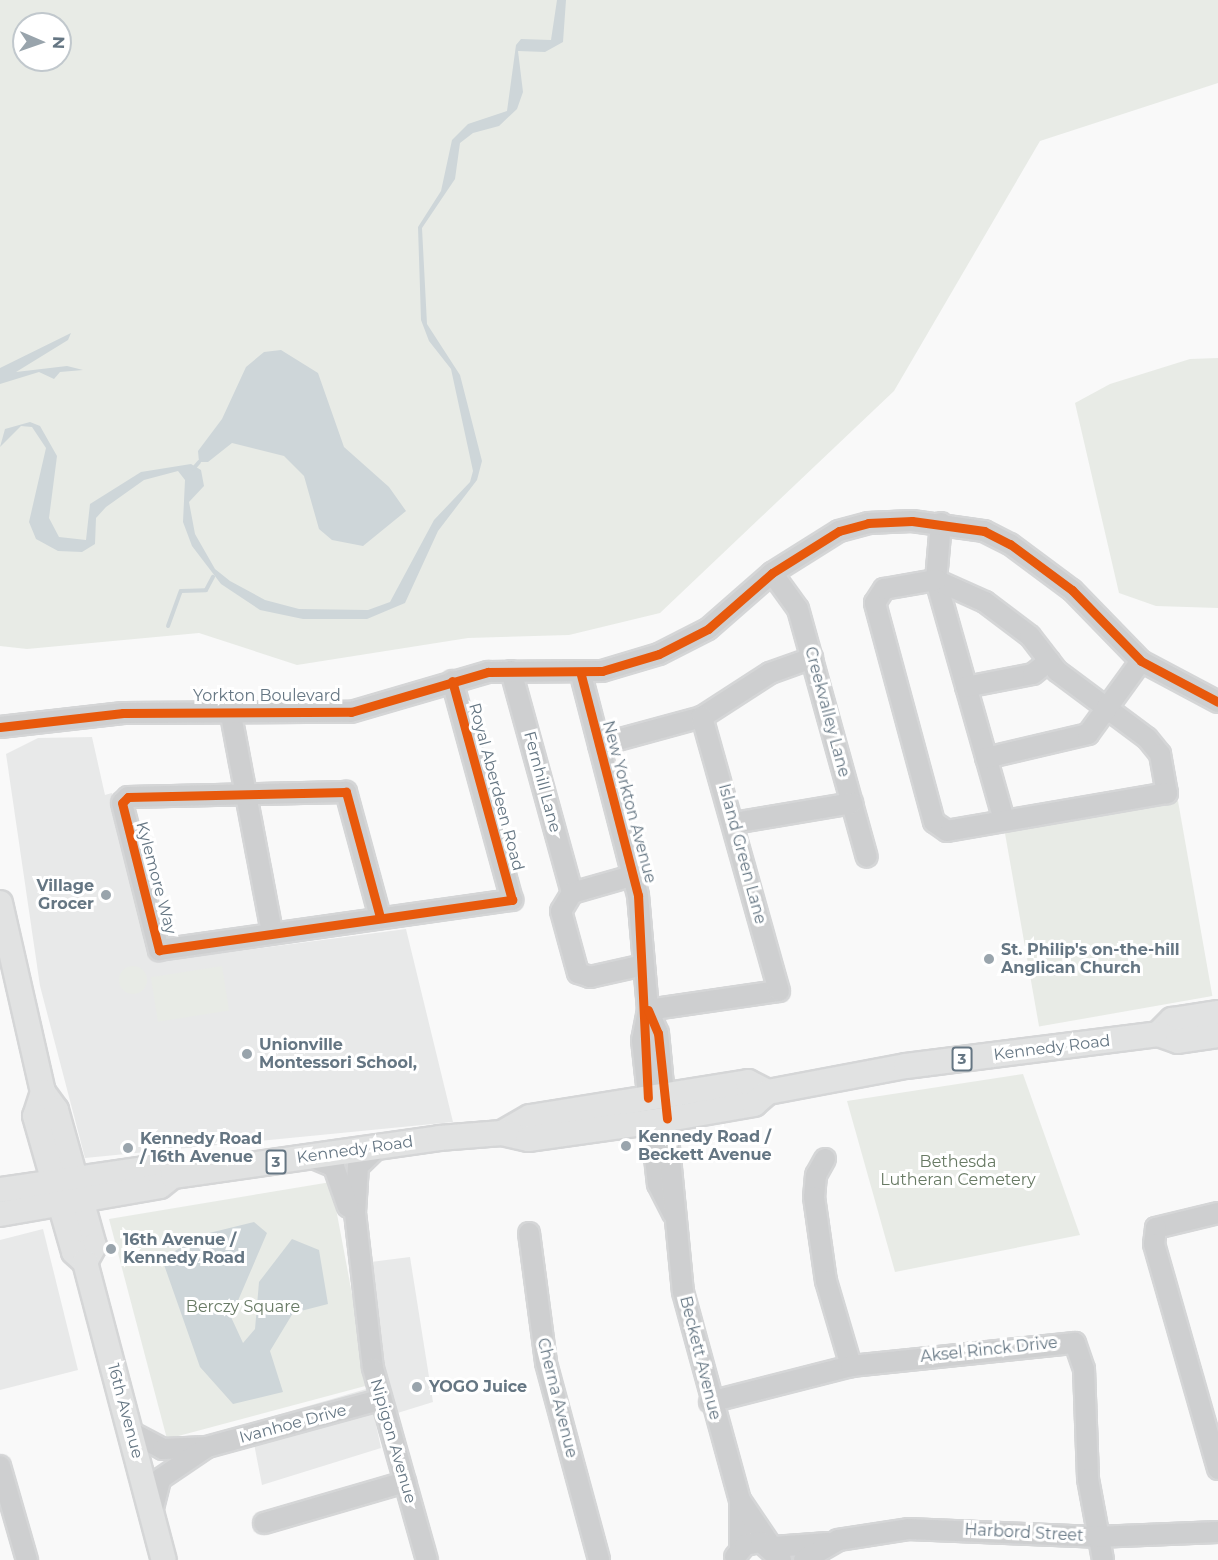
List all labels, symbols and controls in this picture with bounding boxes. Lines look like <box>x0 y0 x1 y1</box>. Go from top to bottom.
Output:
north arrow <box>12 12 72 72</box>
text: N <box>49 36 68 49</box>
street label: Creekvalley Lane <box>800 645 854 779</box>
street label: Yorkton Boulevard <box>193 686 341 706</box>
street label: Royal Aberdeen Road <box>464 701 528 873</box>
street label: New Yorkton Avenue <box>598 719 660 885</box>
street label: Fernhill Lane <box>519 729 565 835</box>
street label: Island Green Lane <box>714 782 770 926</box>
street label: Kylemore Way <box>132 820 180 936</box>
place label: Village Grocer <box>36 876 94 914</box>
marker: Village Grocer <box>99 888 113 902</box>
place label: St. Philip's on-the-hill Anglican Church <box>1001 940 1180 978</box>
marker: St. Philip's on-the-hill Anglican Church <box>982 952 996 966</box>
street label: Kennedy Road <box>993 1031 1111 1065</box>
place label: Unionville Montessori School, <box>259 1035 417 1073</box>
marker: Unionville Montessori School, <box>240 1047 254 1061</box>
road number: 3 <box>952 1047 972 1071</box>
place label: Kennedy Road / Beckett Avenue <box>638 1127 772 1165</box>
place label: Kennedy Road / 16th Avenue <box>140 1129 262 1167</box>
street label: Kennedy Road <box>296 1132 414 1168</box>
marker: Kennedy Road / Beckett Avenue <box>619 1139 633 1153</box>
marker: Kennedy Road / 16th Avenue <box>121 1141 135 1155</box>
road number: 3 <box>266 1150 286 1174</box>
park label: Bethesda Lutheran Cemetery <box>880 1152 1036 1190</box>
place label: 16th Avenue / Kennedy Road <box>123 1230 245 1268</box>
marker: 16th Avenue / Kennedy Road <box>104 1242 118 1256</box>
street label: Beckett Avenue <box>675 1294 725 1422</box>
park label: Berczy Square <box>186 1297 300 1317</box>
street label: Aksel Rinck Drive <box>919 1333 1059 1367</box>
street label: Cherna Avenue <box>533 1336 581 1460</box>
street label: 16th Avenue <box>103 1361 147 1461</box>
street label: Nipigon Avenue <box>366 1376 420 1506</box>
place label: YOGO Juice <box>429 1377 527 1397</box>
marker: YOGO Juice <box>410 1380 424 1394</box>
street label: Ivanhoe Drive <box>237 1400 349 1448</box>
street label: Harbord Street <box>964 1520 1084 1546</box>

